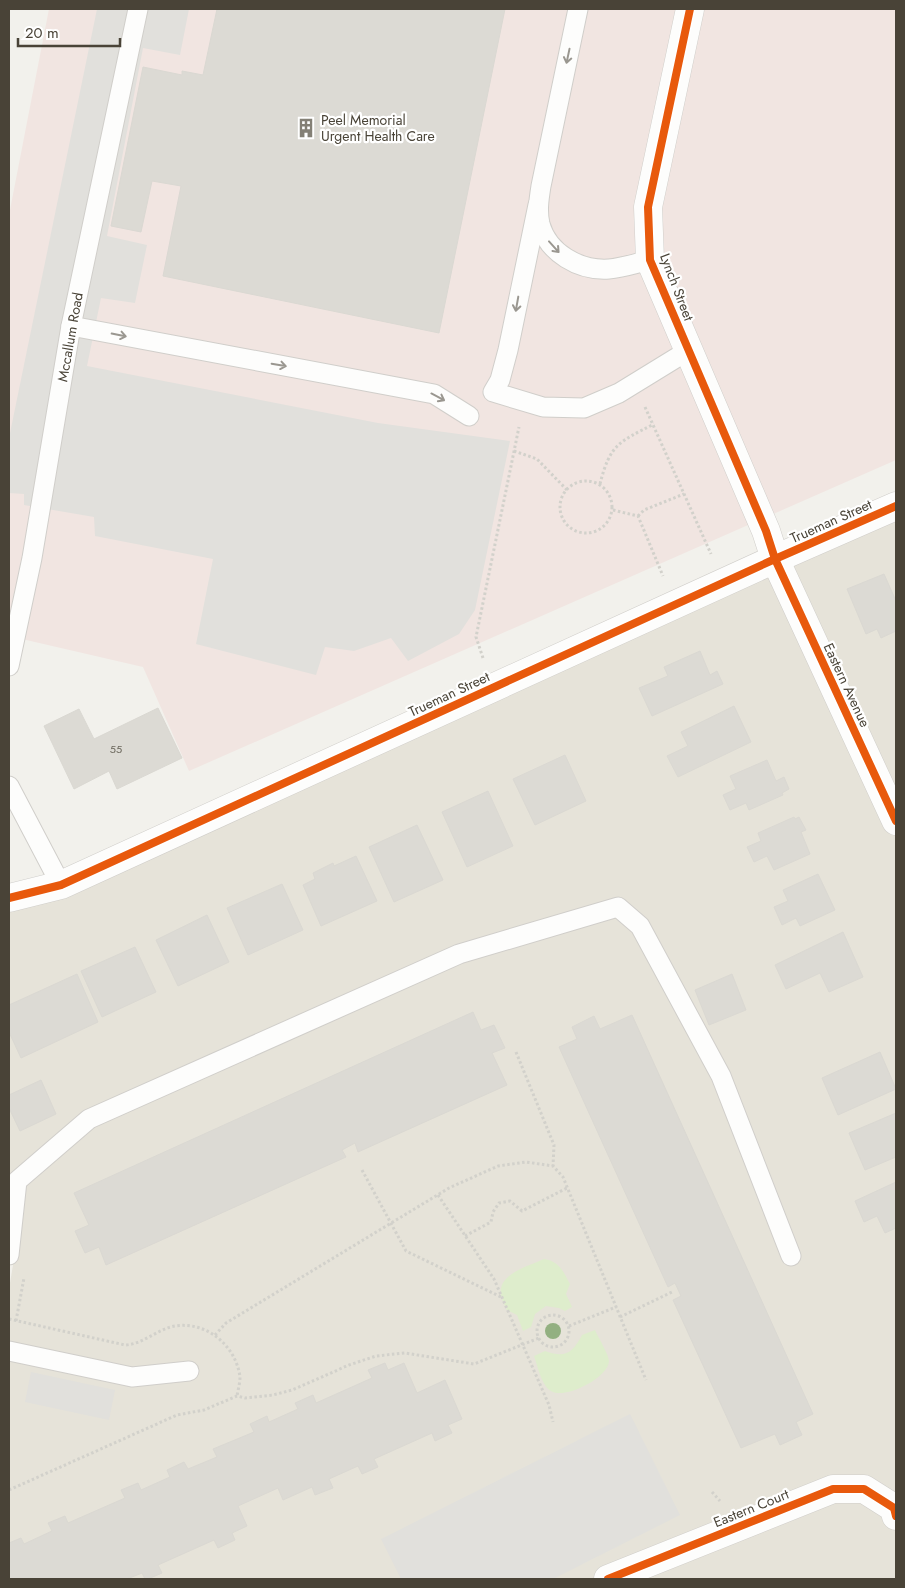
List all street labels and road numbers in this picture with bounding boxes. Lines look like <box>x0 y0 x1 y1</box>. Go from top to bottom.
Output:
street label: Lynch Street <box>655 250 699 324</box>
street label: Mccallum Road <box>52 291 88 383</box>
street label: Trueman Street <box>787 494 876 548</box>
street label: Eastern Avenue <box>819 640 875 730</box>
street label: Trueman Street <box>405 666 493 722</box>
street label: Eastern Court <box>710 1484 792 1532</box>

